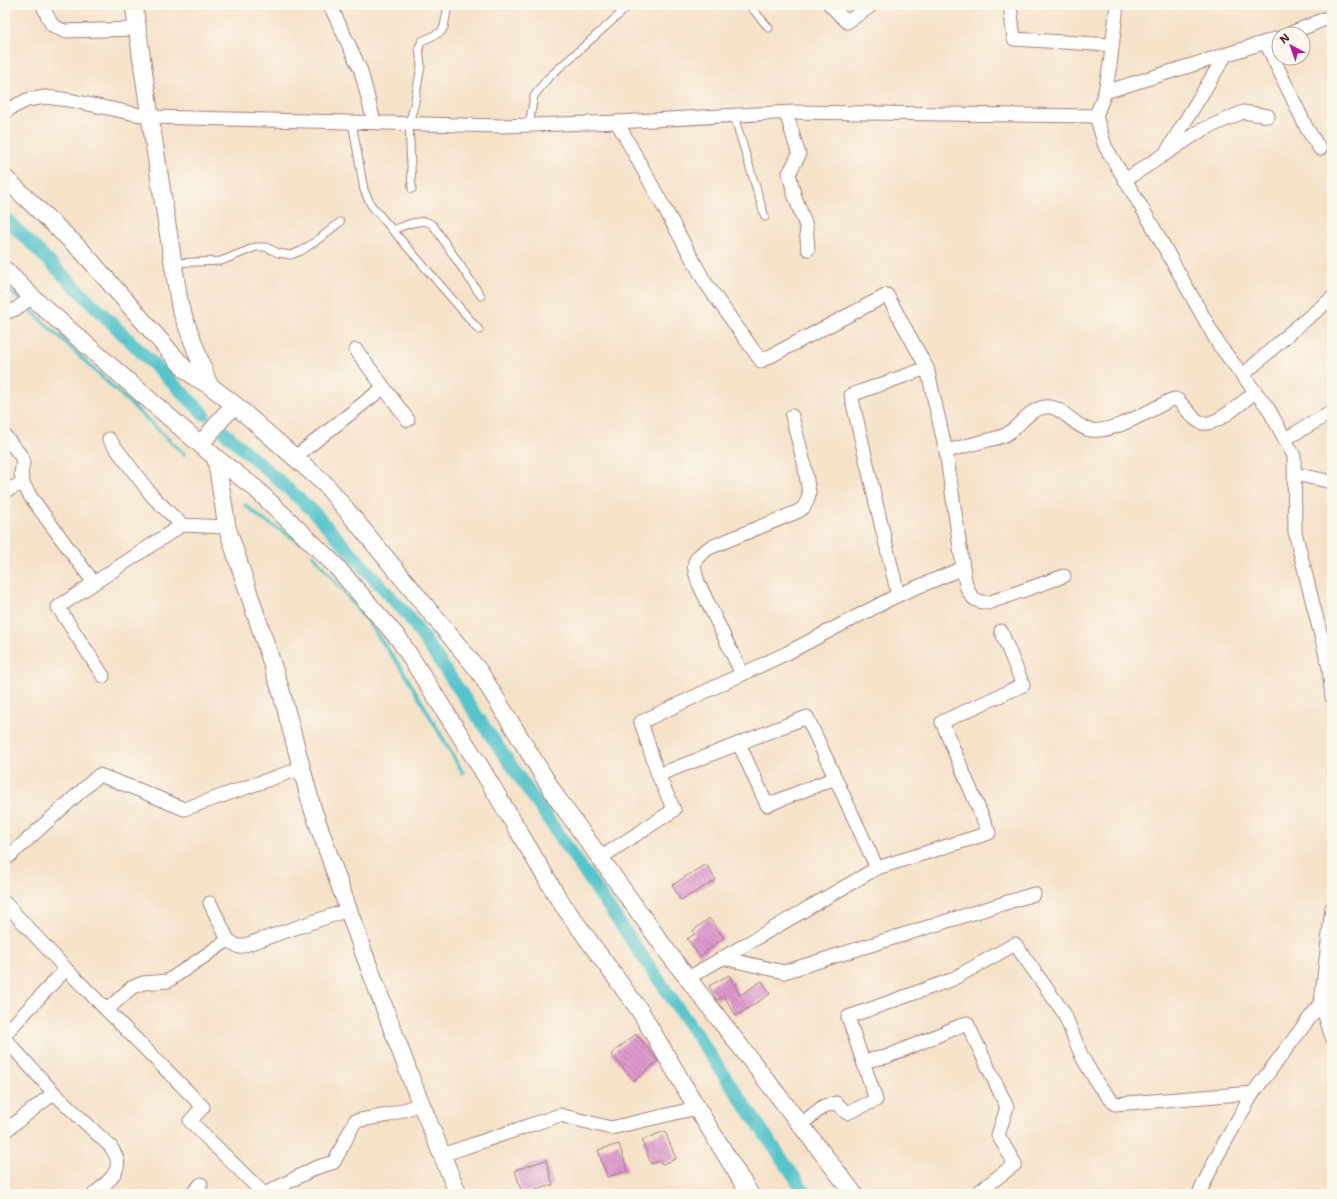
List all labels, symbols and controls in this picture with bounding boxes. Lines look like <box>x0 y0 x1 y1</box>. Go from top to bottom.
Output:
north arrow <box>1271 26 1311 66</box>
text: N <box>1277 30 1293 47</box>

